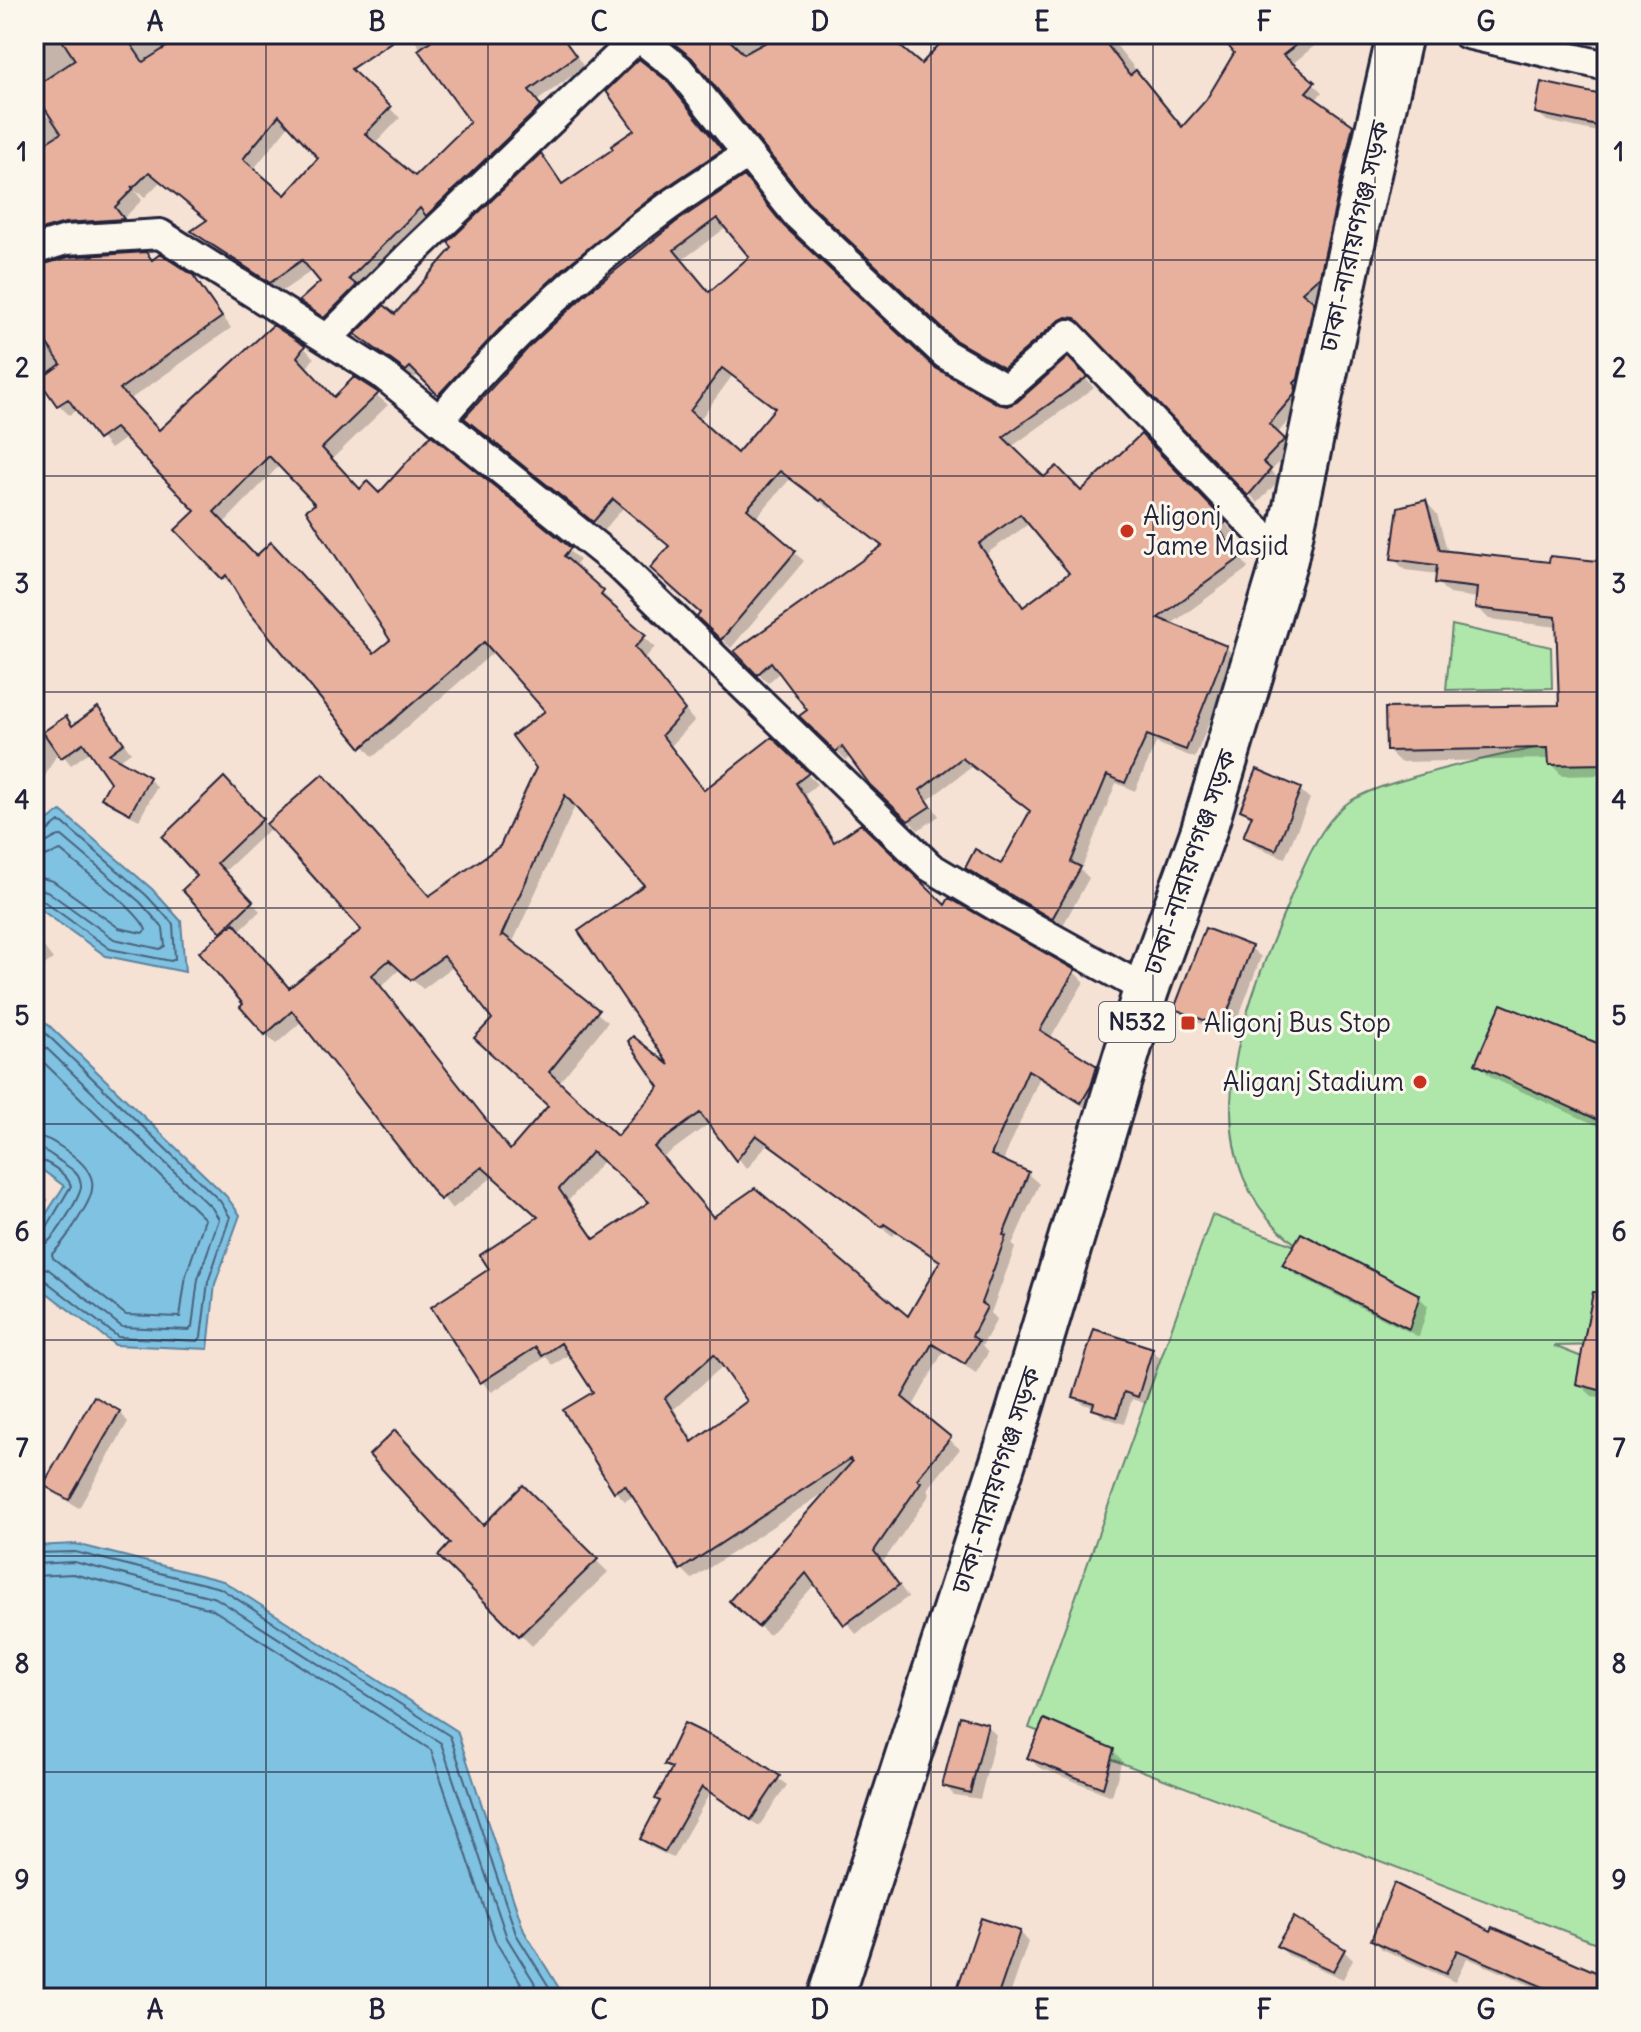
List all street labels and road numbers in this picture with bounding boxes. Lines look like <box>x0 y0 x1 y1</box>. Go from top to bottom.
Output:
street label: ঢাকা-নারায়ণগঞ্জ সড়ক <box>1311 116 1396 356</box>
street label: ঢাকা-নারায়ণগঞ্জ সড়ক <box>1135 744 1244 980</box>
road number: N532 <box>1099 1002 1175 1042</box>
street label: ঢাকা-নারায়ণগঞ্জ সড়ক <box>943 1362 1048 1598</box>

